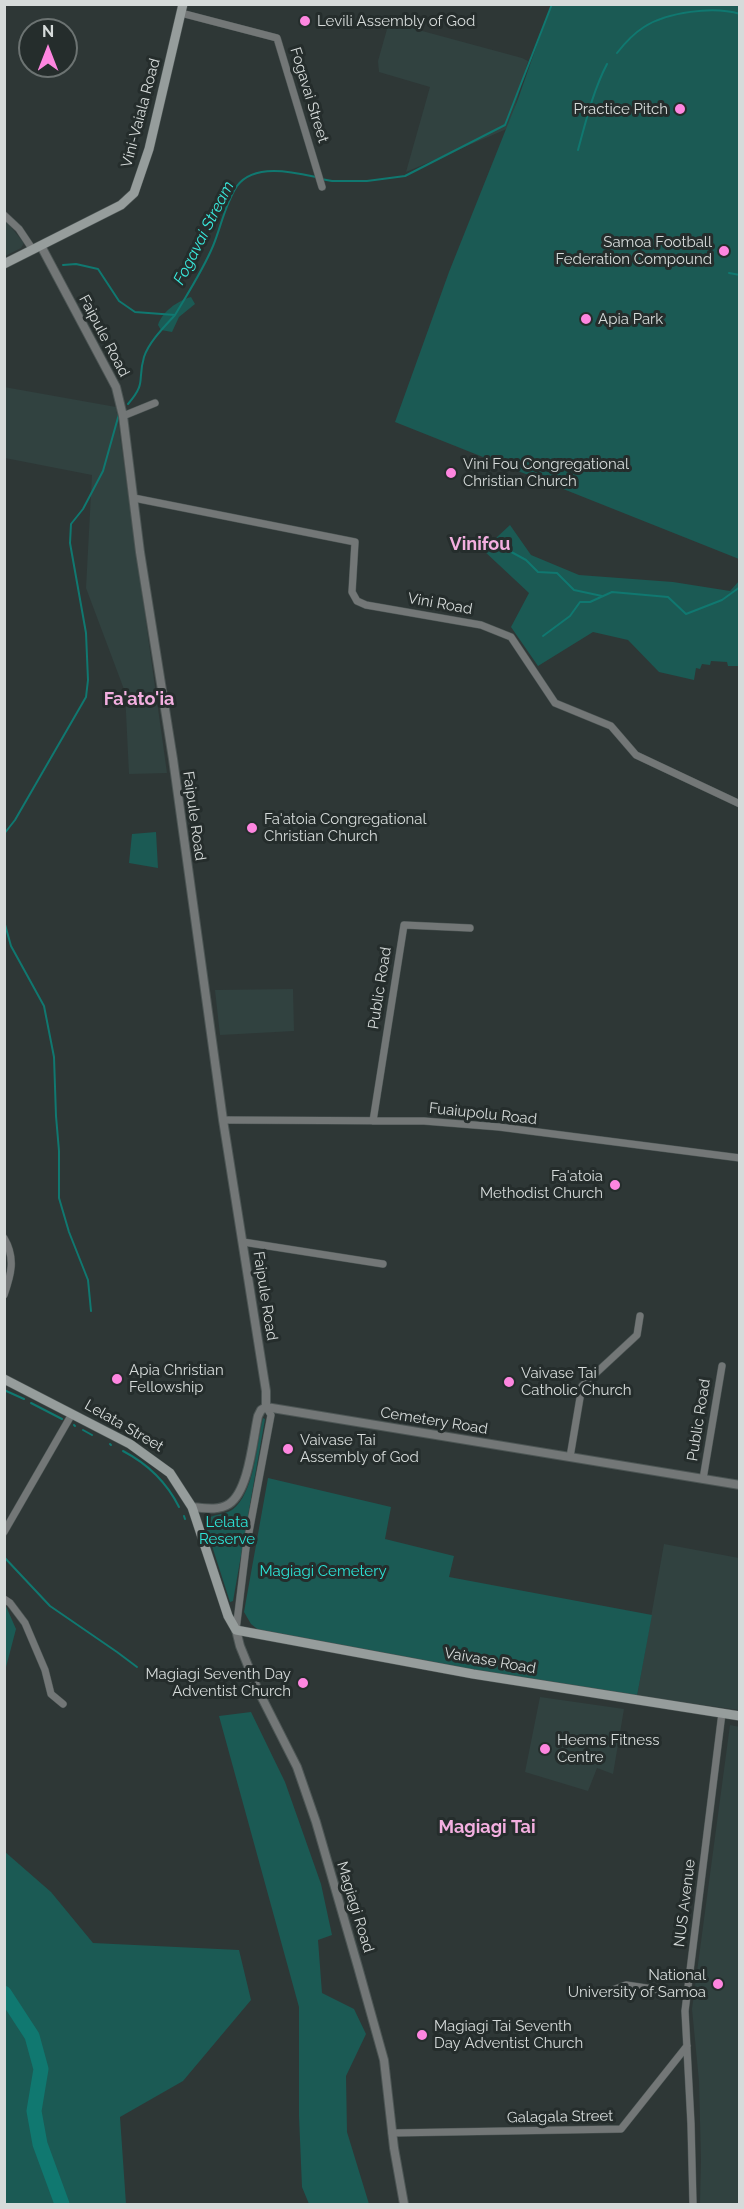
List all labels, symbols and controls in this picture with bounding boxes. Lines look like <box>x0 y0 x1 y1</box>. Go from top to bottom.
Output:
place label: Levili Assembly of God <box>317 12 475 30</box>
marker: Levili Assembly of God <box>298 14 312 28</box>
north arrow <box>18 18 78 78</box>
text: N <box>42 22 54 41</box>
street label: Fogavai Street <box>286 45 332 145</box>
street label: Vini-Vaiala Road <box>118 56 164 170</box>
place label: Practice Pitch <box>573 100 668 118</box>
marker: Practice Pitch <box>673 102 687 116</box>
water label: Fogavai Stream <box>170 178 238 288</box>
place label: Samoa Football Federation Compound <box>555 233 712 268</box>
marker: Samoa Football Federation Compound <box>717 244 731 258</box>
street label: Faipule Road <box>75 292 133 380</box>
place label: Apia Park <box>598 310 663 328</box>
marker: Apia Park <box>579 312 593 326</box>
place label: Vini Fou Congregational Christian Church <box>463 455 629 490</box>
marker: Vini Fou Congregational Christian Church <box>444 466 458 480</box>
district label: Vinifou <box>450 534 510 556</box>
street label: Vini Road <box>406 589 474 619</box>
district label: Fa'ato'ia <box>104 689 174 711</box>
street label: Faipule Road <box>179 770 209 862</box>
place label: Fa'atoia Congregational Christian Church <box>264 810 427 845</box>
marker: Fa'atoia Congregational Christian Church <box>245 821 259 835</box>
street label: Public Road <box>365 946 395 1030</box>
street label: Fuaiupolu Road <box>428 1099 538 1129</box>
place label: Fa'atoia Methodist Church <box>480 1167 603 1202</box>
marker: Fa'atoia Methodist Church <box>608 1178 622 1192</box>
street label: Faipule Road <box>249 1250 281 1342</box>
place label: Apia Christian Fellowship <box>129 1361 224 1396</box>
place label: Vaivase Tai Catholic Church <box>521 1364 631 1399</box>
marker: Apia Christian Fellowship <box>110 1372 124 1386</box>
marker: Vaivase Tai Catholic Church <box>502 1375 516 1389</box>
street label: Public Road <box>684 1378 714 1462</box>
street label: Lelata Street <box>81 1396 167 1456</box>
street label: Cemetery Road <box>379 1404 489 1438</box>
place label: Vaivase Tai Assembly of God <box>300 1431 419 1466</box>
marker: Vaivase Tai Assembly of God <box>281 1442 295 1456</box>
park label: Lelata Reserve <box>199 1513 255 1548</box>
park label: Magiagi Cemetery <box>259 1562 387 1580</box>
street label: Vaivase Road <box>443 1644 537 1678</box>
place label: Magiagi Seventh Day Adventist Church <box>145 1665 291 1700</box>
marker: Magiagi Seventh Day Adventist Church <box>296 1676 310 1690</box>
place label: Heems Fitness Centre <box>557 1731 660 1766</box>
marker: Heems Fitness Centre <box>538 1742 552 1756</box>
district label: Magiagi Tai <box>439 1817 535 1839</box>
street label: NUS Avenue <box>671 1858 699 1948</box>
street label: Magiagi Road <box>333 1859 377 1955</box>
place label: National University of Samoa <box>568 1966 706 2001</box>
marker: National University of Samoa <box>711 1977 725 1991</box>
place label: Magiagi Tai Seventh Day Adventist Church <box>434 2017 583 2052</box>
marker: Magiagi Tai Seventh Day Adventist Church <box>415 2028 429 2042</box>
street label: Galagala Street <box>507 2107 613 2127</box>

